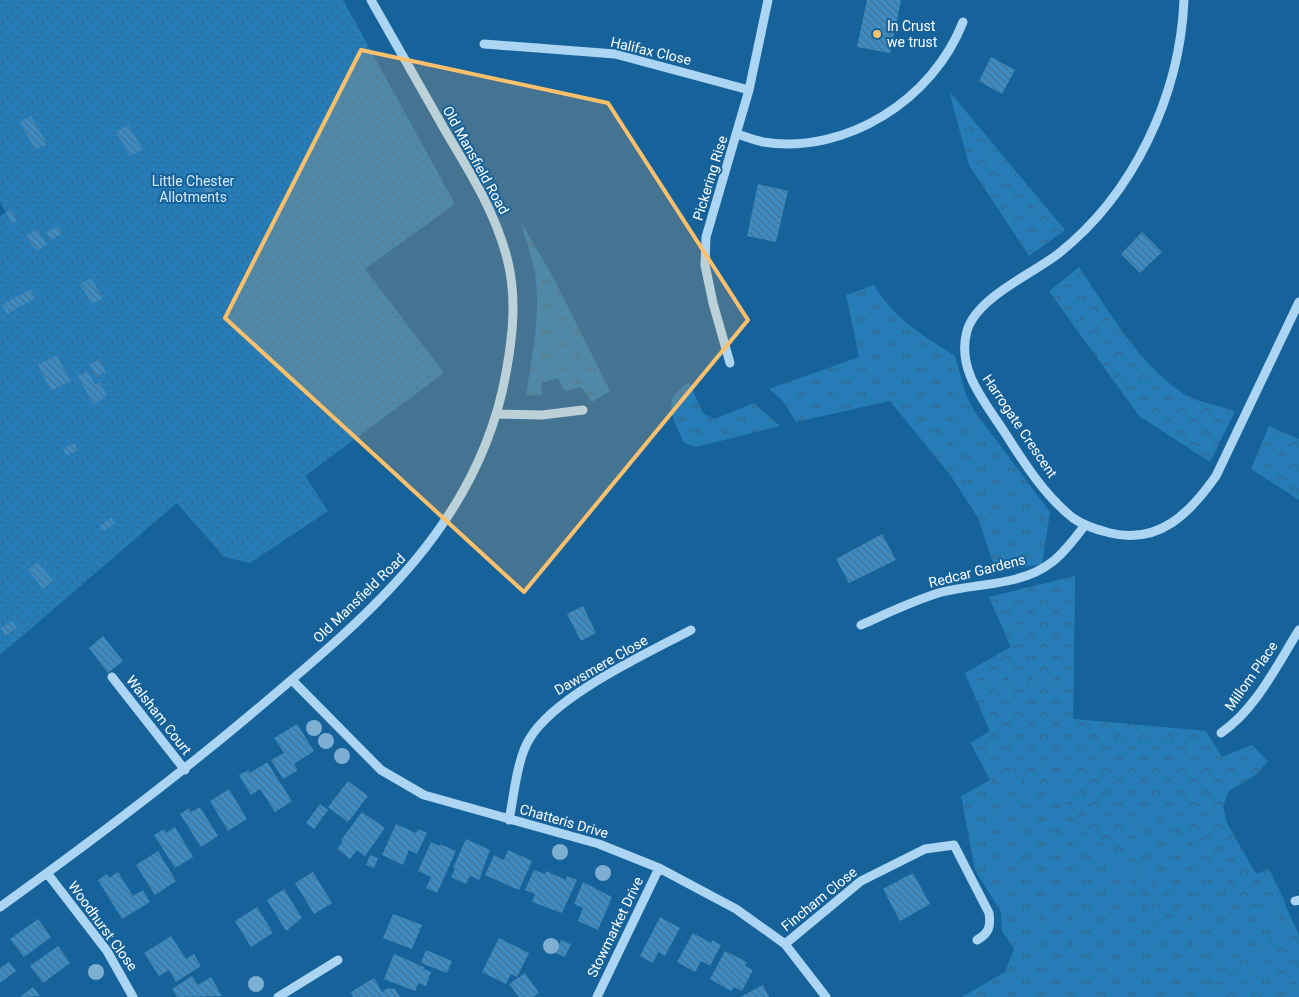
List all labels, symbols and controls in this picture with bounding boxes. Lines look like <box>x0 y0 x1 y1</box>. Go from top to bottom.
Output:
place label: In Crust we trust <box>887 18 938 50</box>
marker: In Crust we trust <box>871 28 883 40</box>
street label: Halifax Close <box>609 34 693 68</box>
street label: Old Mansfield Road <box>440 103 512 217</box>
street label: Pickering Rise <box>690 134 730 222</box>
park label: Little Chester Allotments <box>152 173 235 205</box>
street label: Harrogate Crescent <box>979 371 1061 481</box>
street label: Old Mansfield Road <box>310 550 408 646</box>
street label: Redcar Gardens <box>927 551 1027 591</box>
street label: Dawsmere Close <box>552 632 650 698</box>
street label: Millom Place <box>1221 638 1281 714</box>
street label: Walsham Court <box>123 672 195 758</box>
street label: Chatteris Drive <box>518 801 610 841</box>
street label: Fincham Close <box>778 864 860 934</box>
street label: Stowmarket Drive <box>584 874 646 980</box>
street label: Woodhurst Close <box>65 878 141 974</box>

